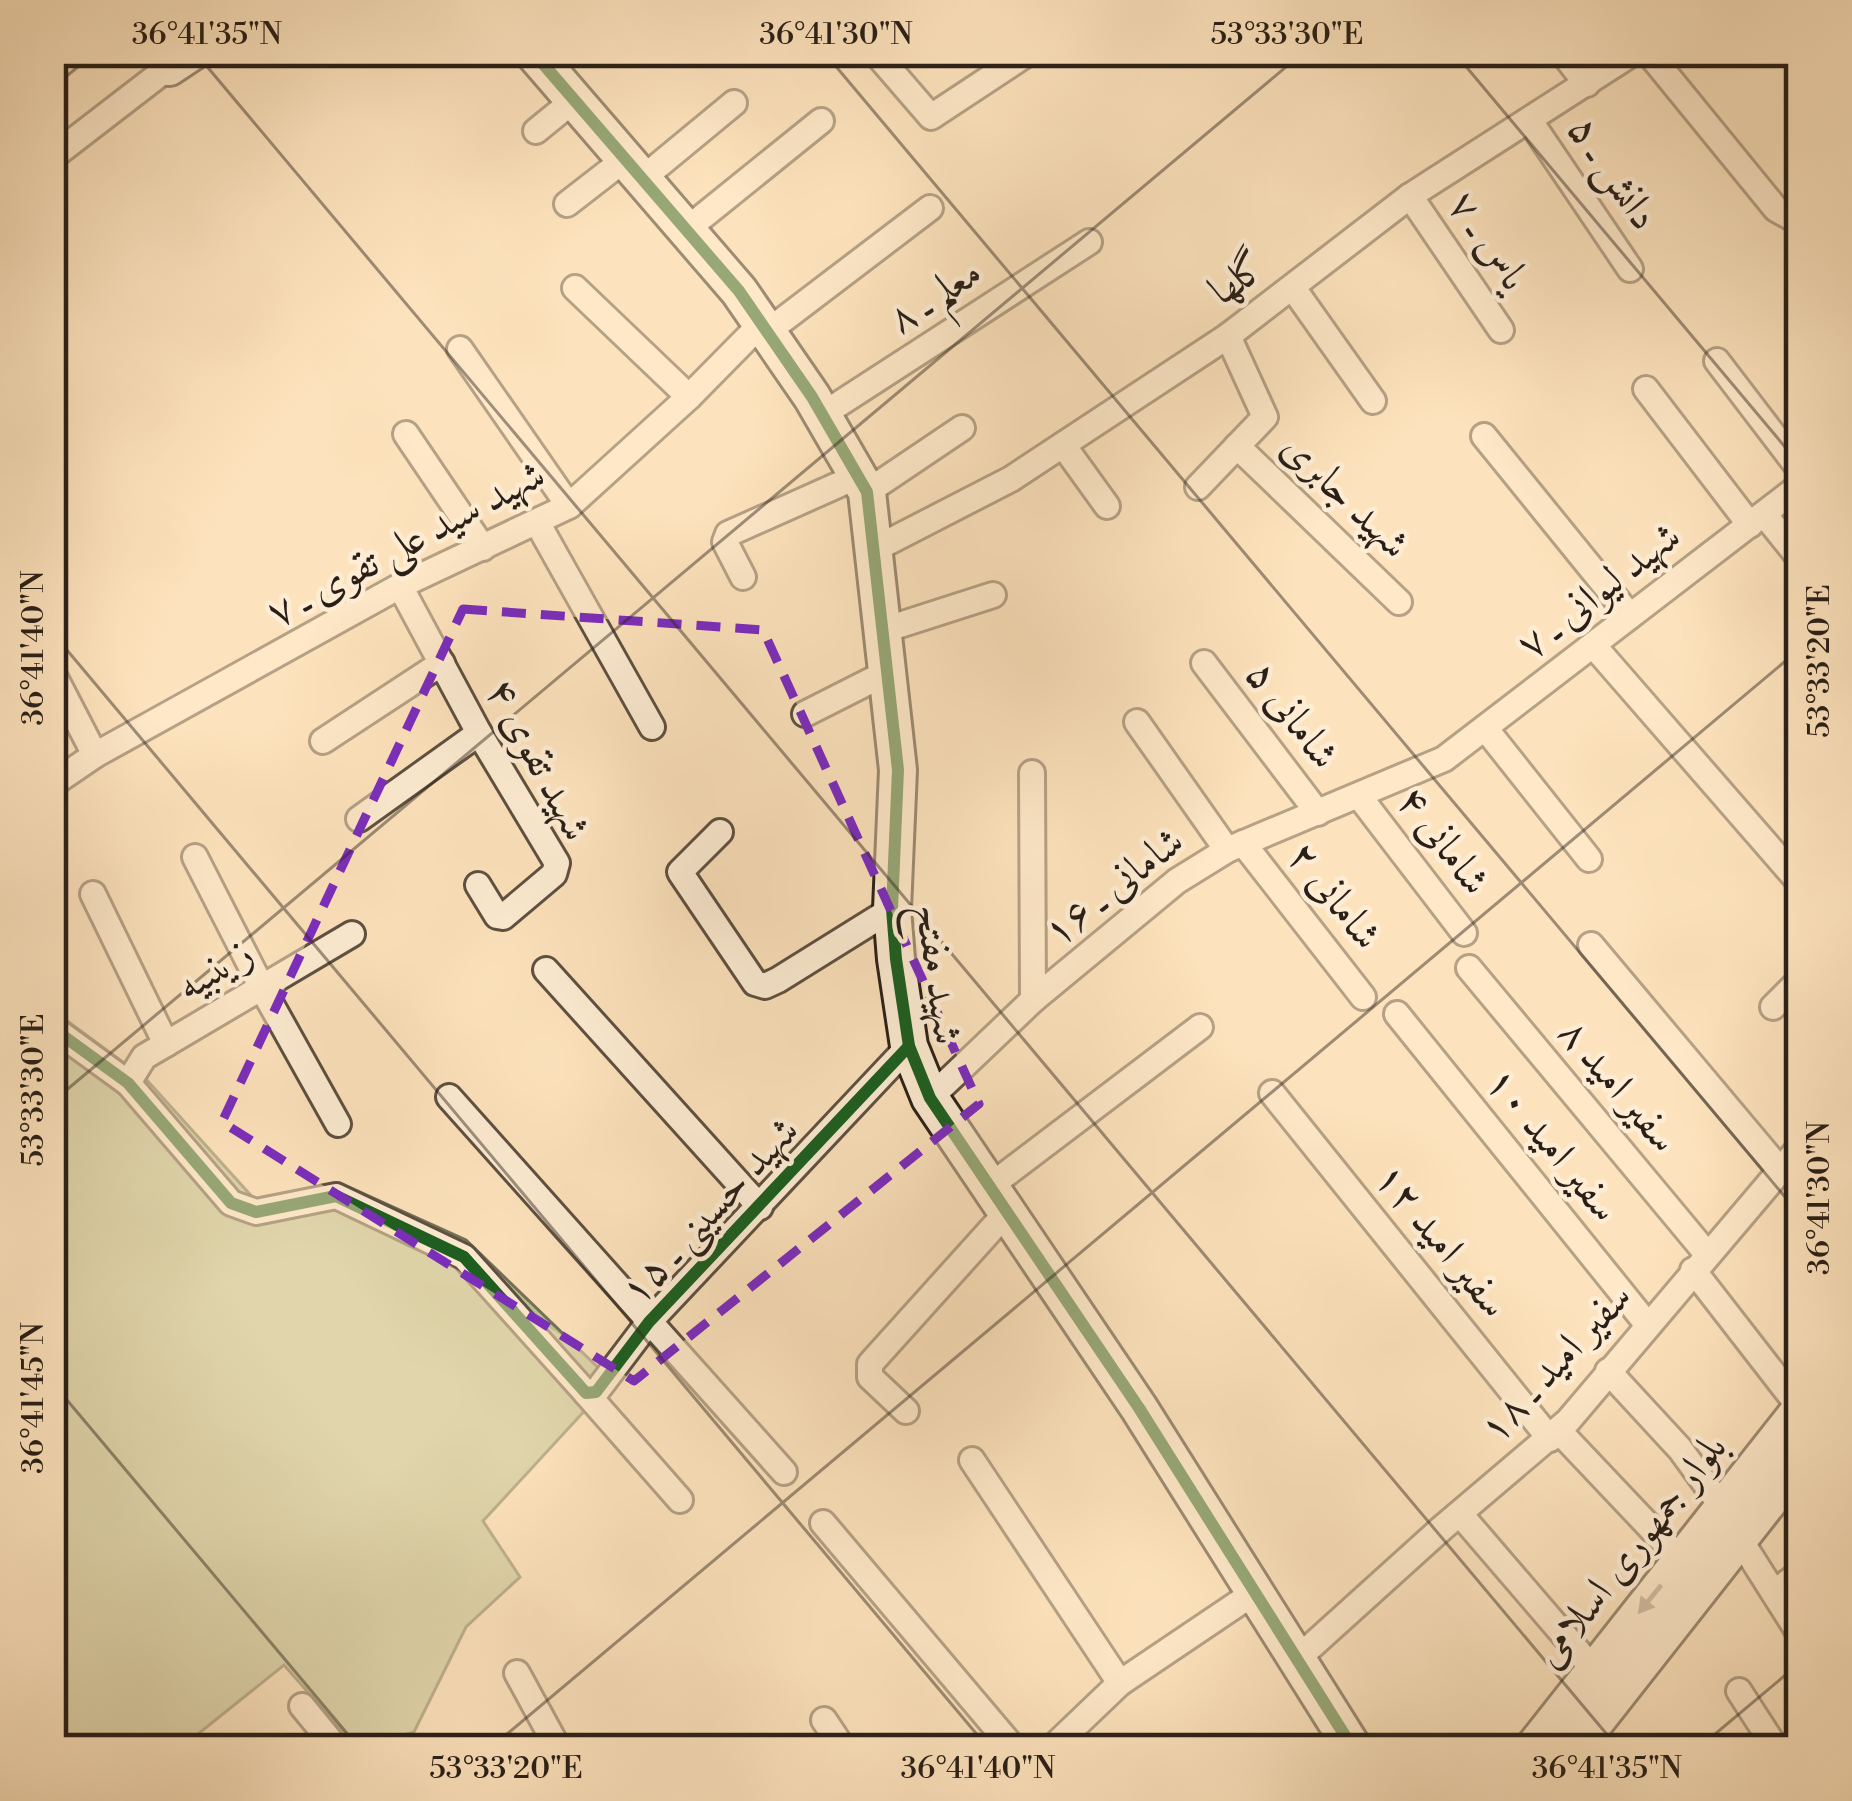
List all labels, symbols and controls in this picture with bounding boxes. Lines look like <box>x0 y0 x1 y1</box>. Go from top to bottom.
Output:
text: 36°41'35"N <box>132 16 282 54</box>
text: 36°41'30"N <box>759 16 913 54</box>
text: 53°33'30"E <box>1211 16 1363 54</box>
street label: دانش ـ ۵ <box>1555 105 1671 241</box>
street label: یاس ـ ۷ <box>1436 181 1542 303</box>
street label: گلها <box>1199 240 1277 318</box>
street label: معلم ـ ۸ <box>878 246 1000 358</box>
street label: شهید جابری <box>1269 422 1421 570</box>
street label: شهید سید علی تقوی ـ ۷ <box>258 448 555 641</box>
street label: شهید لیوانی ـ ۷ <box>1506 510 1692 672</box>
text: 36°41'40"N <box>15 570 53 726</box>
text: 53°33'20"E <box>1801 584 1839 738</box>
street label: شامانی ۵ <box>1234 650 1350 780</box>
street label: شهید تقوی ۴ <box>473 670 603 850</box>
street label: شامانی ۴ <box>1385 776 1501 906</box>
street label: شامانی ـ ۱۶ <box>1033 815 1195 959</box>
street label: شامانی ۲ <box>1275 831 1393 961</box>
street label: شهید مفتح <box>893 900 974 1049</box>
street label: زینبیه <box>167 927 263 1013</box>
street label: سفیر امید ۸ <box>1546 1008 1690 1164</box>
text: 53°33'30"E <box>15 1014 53 1166</box>
street label: سفیر امید ۱۰ <box>1473 1057 1631 1233</box>
street label: شهید حسینی ـ ۱۵ <box>609 1106 812 1317</box>
text: 36°41'30"N <box>1801 1121 1839 1275</box>
street label: سفیر امید ۱۲ <box>1362 1153 1520 1329</box>
street label: سفیر امید ـ ۱۸ <box>1468 1271 1644 1455</box>
text: 36°41'45"N <box>15 1322 53 1474</box>
street label: بلوار جمهوری اسلامی <box>1523 1423 1739 1679</box>
one-way arrow <box>1638 1583 1663 1614</box>
text: 53°33'20"E <box>429 1750 583 1788</box>
text: 36°41'40"N <box>900 1750 1056 1788</box>
text: 36°41'35"N <box>1532 1750 1682 1788</box>

